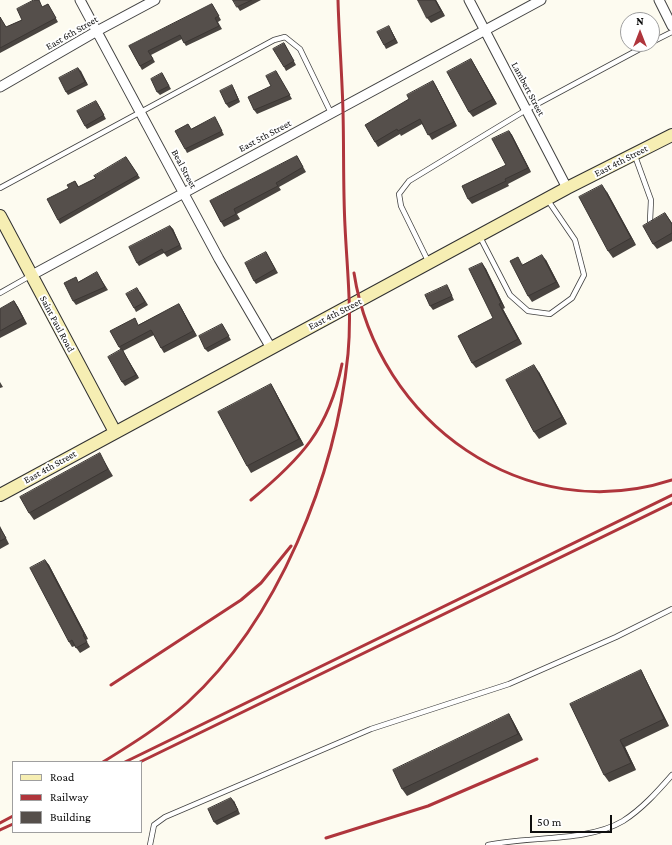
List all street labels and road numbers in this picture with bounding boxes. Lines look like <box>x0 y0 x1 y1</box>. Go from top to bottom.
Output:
street label: East 6th Street <box>44 13 100 53</box>
street label: Lambert Street <box>509 60 547 118</box>
street label: East 5th Street <box>237 117 293 155</box>
street label: East 4th Street <box>592 142 650 180</box>
street label: Beal Street <box>169 147 199 191</box>
street label: Saint Paul Road <box>37 294 77 354</box>
street label: East 4th Street <box>306 295 364 333</box>
street label: East 4th Street <box>22 448 78 486</box>

